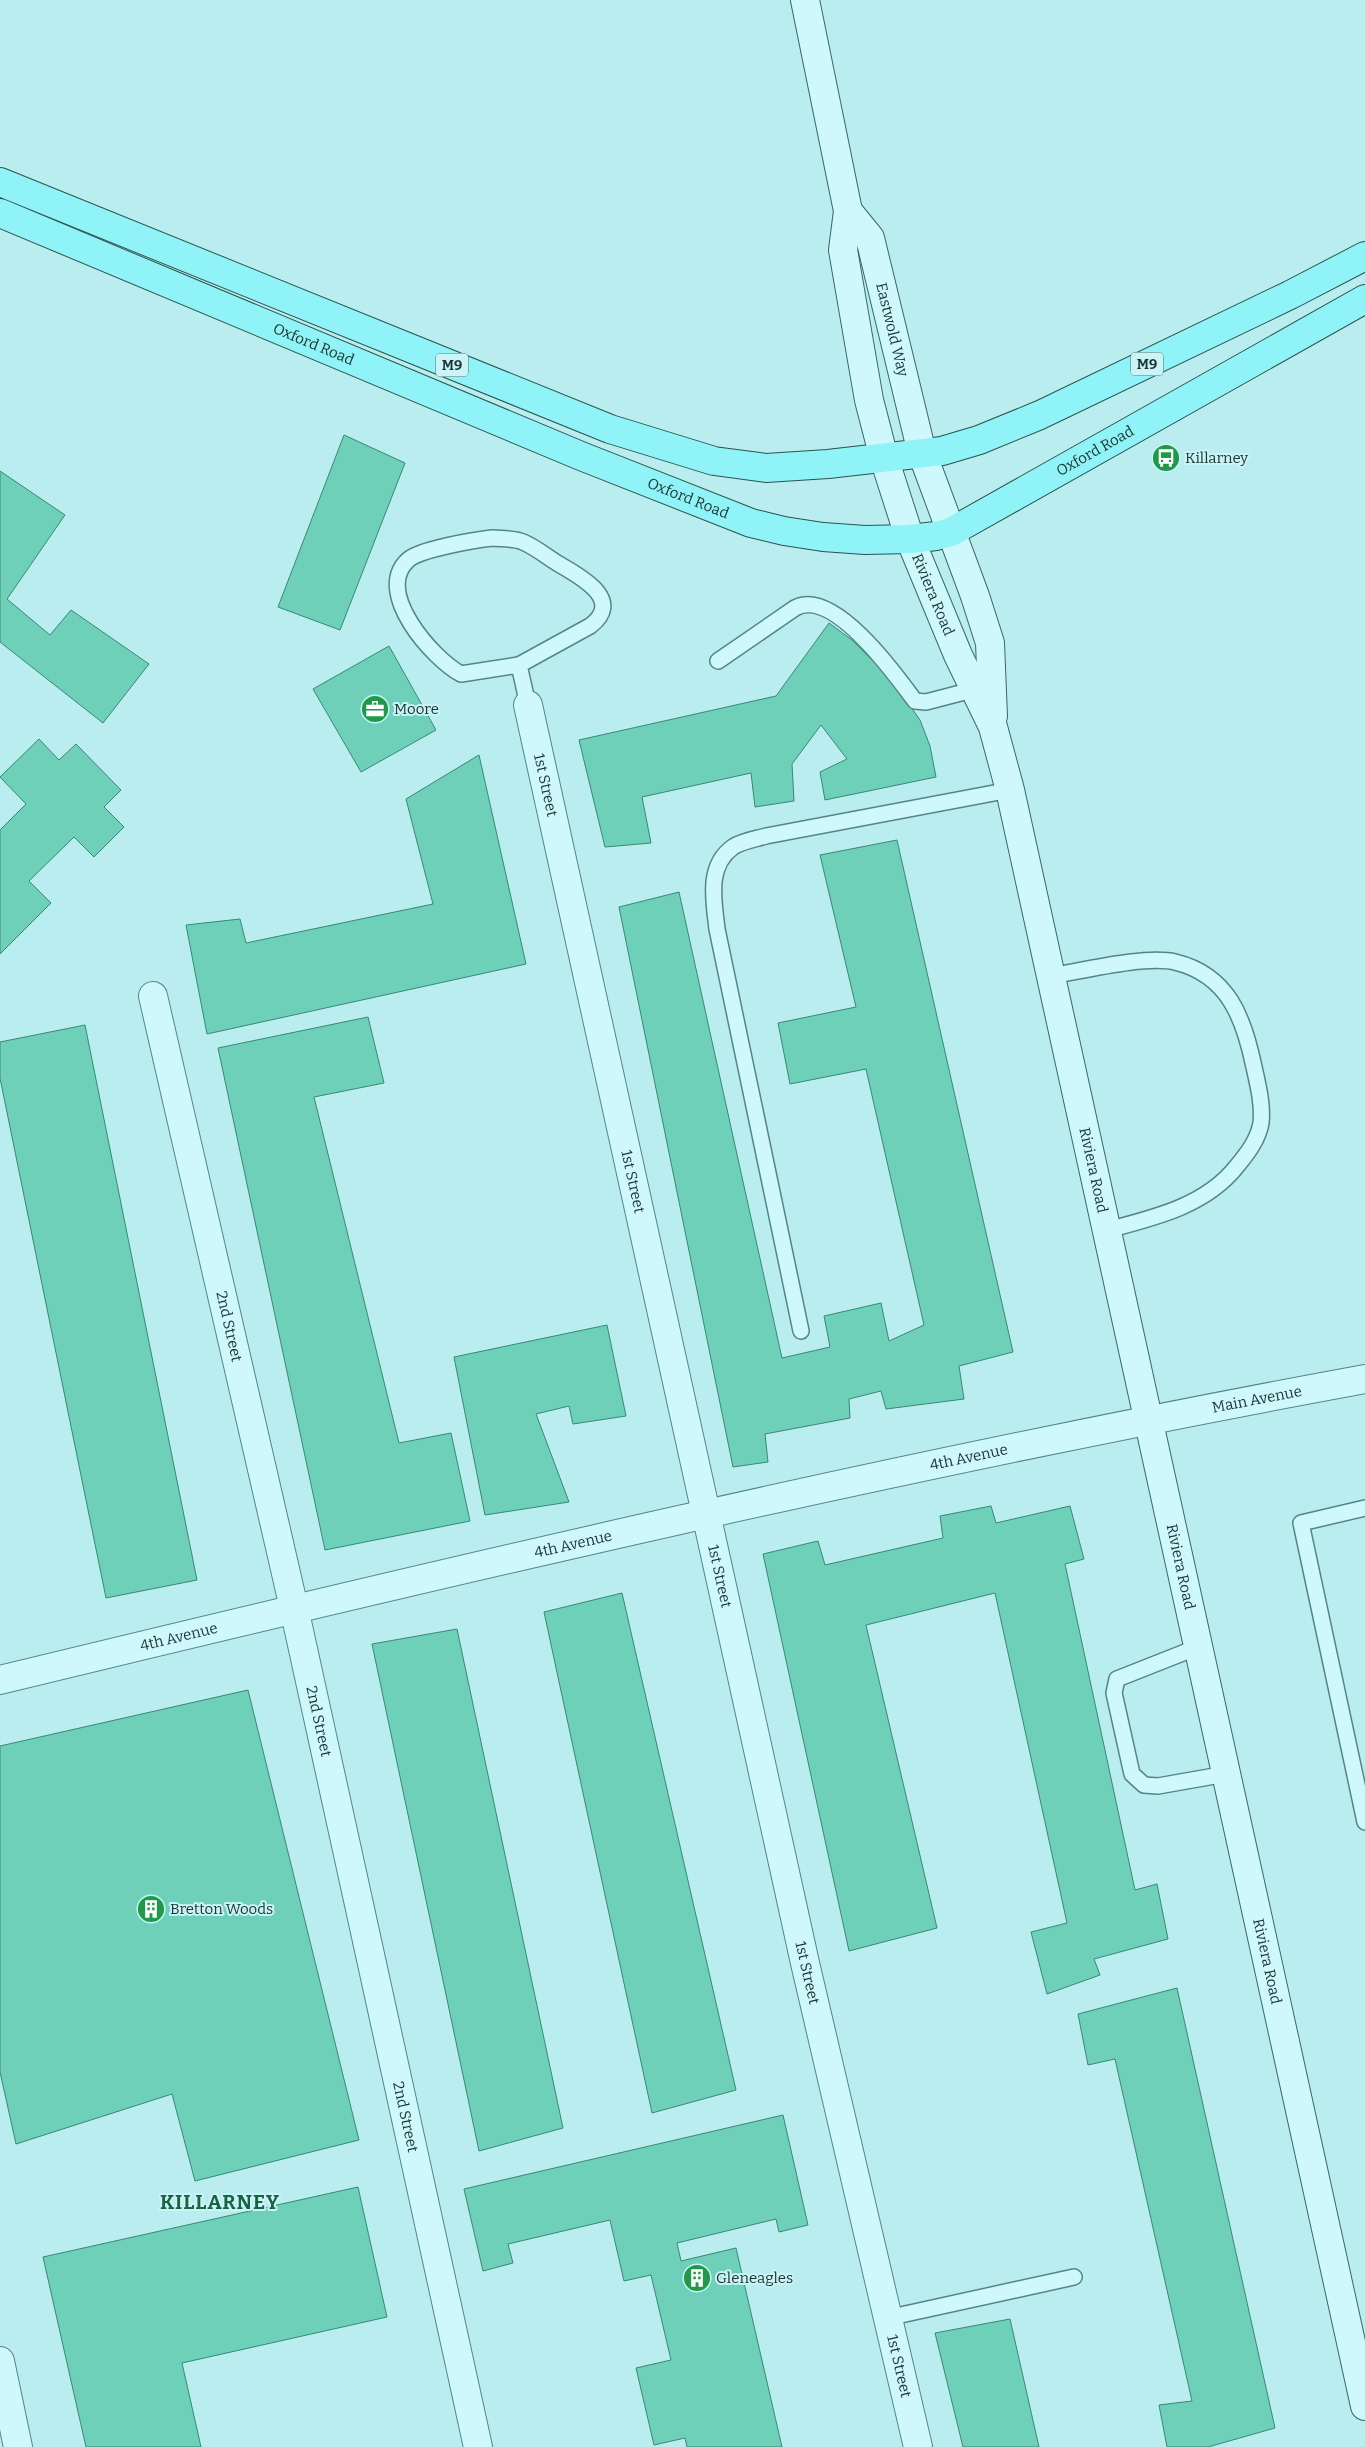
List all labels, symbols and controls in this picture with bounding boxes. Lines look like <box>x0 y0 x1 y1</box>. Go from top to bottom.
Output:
street label: Eastwold Way <box>872 281 912 378</box>
street label: Oxford Road <box>270 319 357 369</box>
road number: M9 <box>1131 352 1163 376</box>
road number: M9 <box>436 354 468 376</box>
street label: Oxford Road <box>1053 422 1137 480</box>
bus stop icon: Killarney <box>1151 443 1181 473</box>
place label: Killarney <box>1185 449 1248 467</box>
street label: Oxford Road <box>645 474 732 522</box>
street label: Riviera Road <box>908 551 958 638</box>
office icon: Moore <box>360 694 390 724</box>
place label: Moore <box>394 700 439 718</box>
street label: 1st Street <box>530 752 561 819</box>
street label: Riviera Road <box>1075 1126 1112 1215</box>
street label: 1st Street <box>617 1148 649 1215</box>
street label: 2nd Street <box>212 1289 246 1364</box>
street label: Main Avenue <box>1210 1382 1303 1417</box>
street label: 4th Avenue <box>928 1440 1009 1474</box>
street label: Riviera Road <box>1163 1522 1199 1611</box>
street label: 4th Avenue <box>532 1527 614 1562</box>
street label: 1st Street <box>704 1543 736 1610</box>
street label: 4th Avenue <box>138 1619 219 1655</box>
street label: 2nd Street <box>302 1684 335 1759</box>
building icon: Bretton Woods <box>136 1894 166 1924</box>
place label: Bretton Woods <box>170 1900 273 1918</box>
street label: Riviera Road <box>1249 1917 1285 2006</box>
street label: 1st Street <box>791 1939 823 2006</box>
street label: 2nd Street <box>389 2080 422 2155</box>
district label: KILLARNEY <box>160 2190 280 2214</box>
building icon: Gleneagles <box>682 2263 712 2293</box>
place label: Gleneagles <box>716 2269 793 2287</box>
street label: 1st Street <box>883 2333 915 2400</box>

